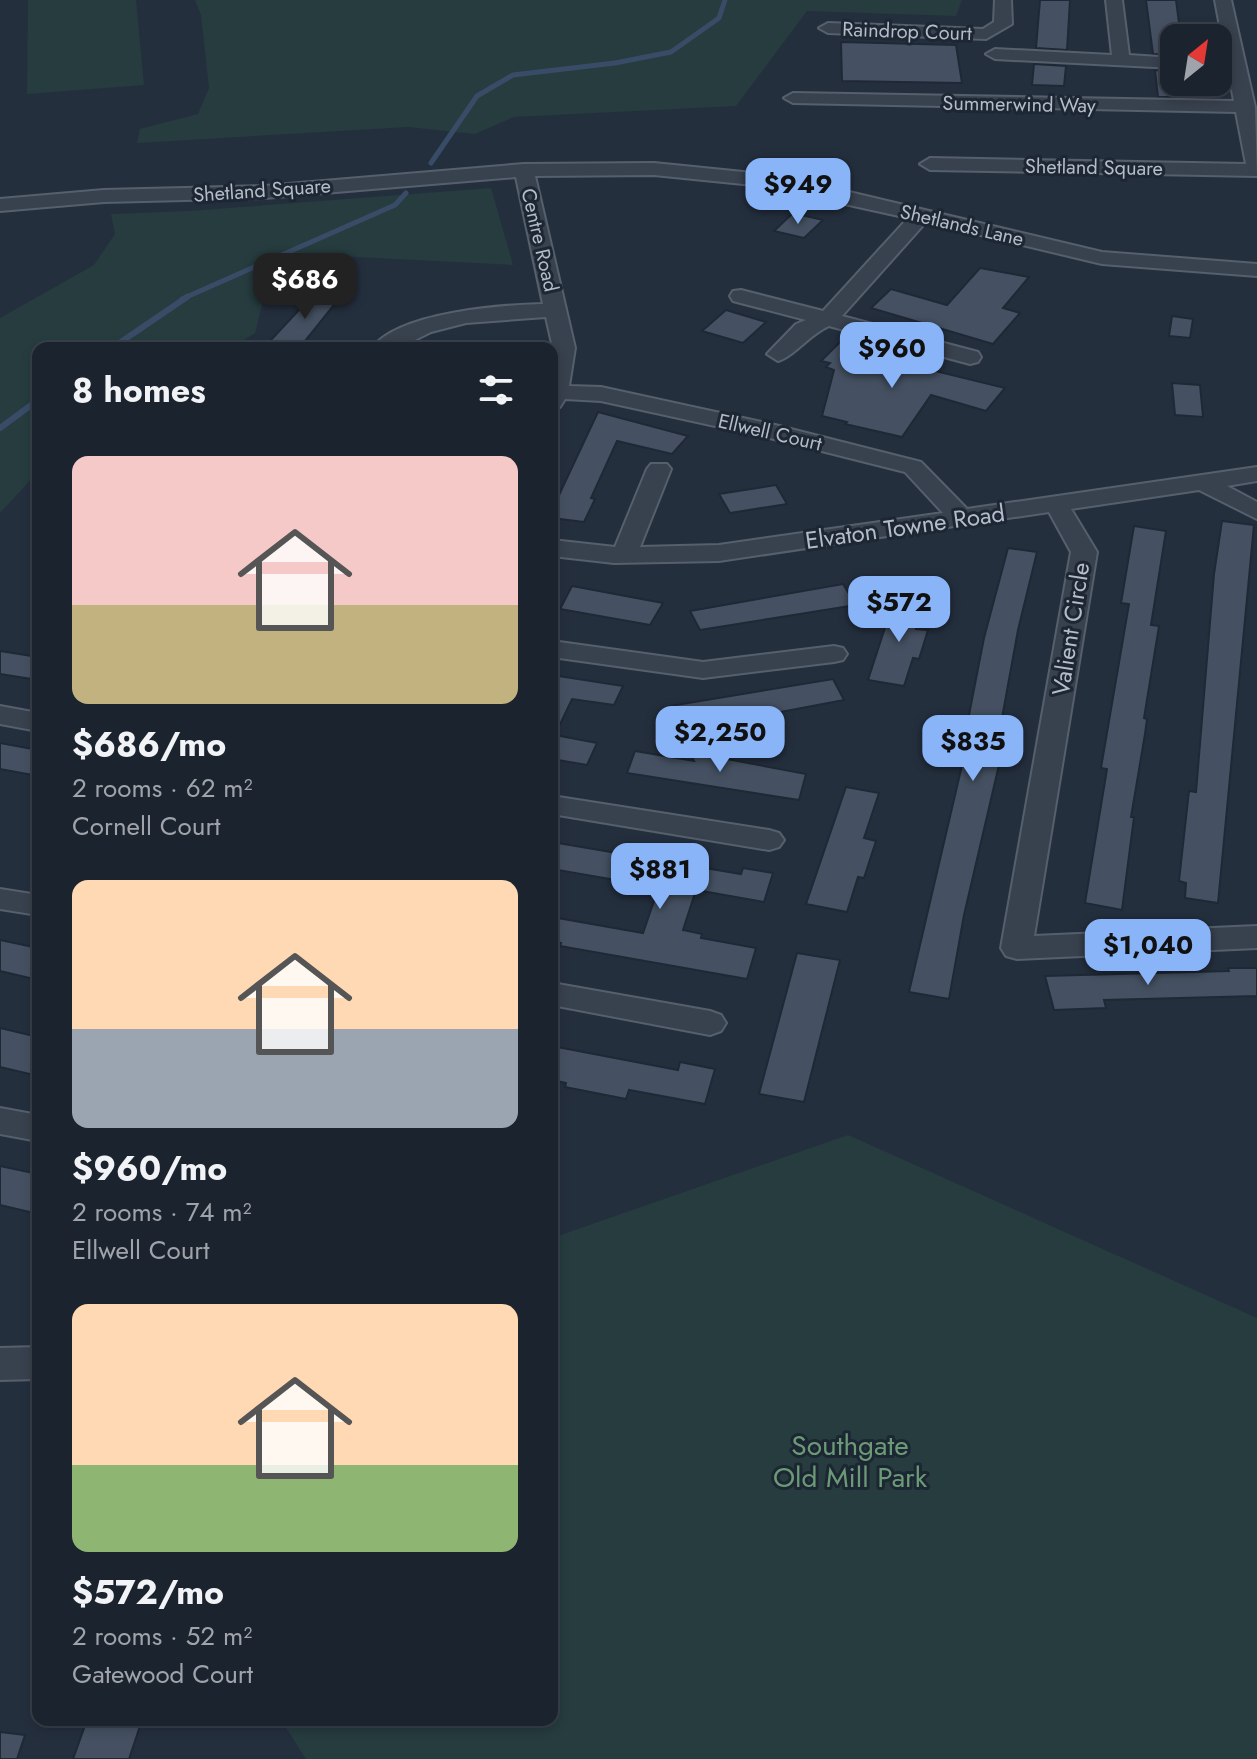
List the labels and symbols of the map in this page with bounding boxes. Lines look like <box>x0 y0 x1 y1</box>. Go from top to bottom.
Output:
street label: Raindrop Court <box>842 15 972 48</box>
north arrow <box>1160 24 1232 96</box>
street label: Summerwind Way <box>942 89 1096 120</box>
street label: Shetland Square <box>1025 152 1163 183</box>
pin: $949 <box>751 158 845 226</box>
street label: Shetland Square <box>192 171 332 210</box>
street label: Centre Road <box>514 186 565 295</box>
street label: Shetlands Lane <box>897 197 1027 254</box>
pin: $686 <box>258 253 352 321</box>
pin: $960 <box>845 322 939 390</box>
street label: Ellwell Court <box>715 406 825 459</box>
street label: Elvaton Towne Road <box>803 495 1007 558</box>
street label: Valient Circle <box>1043 560 1098 698</box>
pin: $572 <box>852 576 946 644</box>
pin: $2,250 <box>655 706 785 774</box>
pin: $835 <box>926 715 1020 783</box>
pin: $881 <box>613 843 707 911</box>
pin: $1,040 <box>1083 919 1213 987</box>
park label: Southgate Old Mill Park <box>773 1425 928 1498</box>

